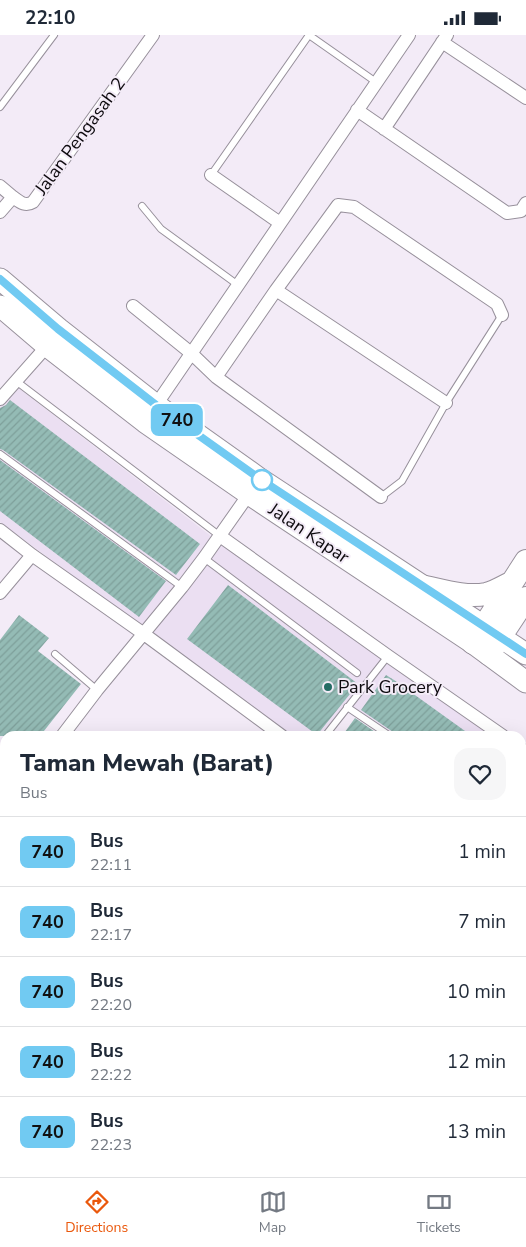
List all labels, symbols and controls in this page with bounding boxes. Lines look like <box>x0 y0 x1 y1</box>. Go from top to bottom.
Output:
text: 22:10 <box>25 5 75 31</box>
street label: Jalan Pengasah 2 <box>29 72 131 200</box>
line badge: 740 <box>148 404 206 436</box>
text: 740 <box>161 408 193 432</box>
unlabelled marker <box>251 469 273 491</box>
street label: Jalan Kapar <box>263 497 354 569</box>
place label: Park Grocery <box>338 675 443 699</box>
marker: Park Grocery <box>322 681 334 693</box>
text: Taman Mewah (Barat) <box>20 747 274 779</box>
button: heart <box>454 748 506 800</box>
text: Bus <box>20 782 48 804</box>
text: Bus <box>90 828 123 854</box>
text: 1 min <box>458 839 506 865</box>
text: 740 <box>31 840 64 864</box>
text: 22:11 <box>90 854 132 876</box>
text: Bus <box>90 898 123 924</box>
text: 7 min <box>458 909 506 935</box>
text: 740 <box>31 910 64 934</box>
text: 22:17 <box>90 924 132 946</box>
text: Bus <box>90 968 123 994</box>
text: 10 min <box>447 979 506 1005</box>
text: 740 <box>31 980 64 1004</box>
text: 22:20 <box>90 994 132 1016</box>
text: Bus <box>90 1038 123 1064</box>
text: 12 min <box>447 1049 506 1075</box>
text: 740 <box>31 1050 64 1074</box>
text: 22:22 <box>90 1064 132 1086</box>
text: Bus <box>90 1108 123 1134</box>
text: 13 min <box>447 1119 506 1145</box>
text: 740 <box>31 1120 64 1144</box>
text: 22:23 <box>90 1134 132 1156</box>
tab: Directions <box>65 1188 128 1237</box>
tab: Map <box>259 1188 287 1237</box>
tab: Tickets <box>417 1188 461 1237</box>

